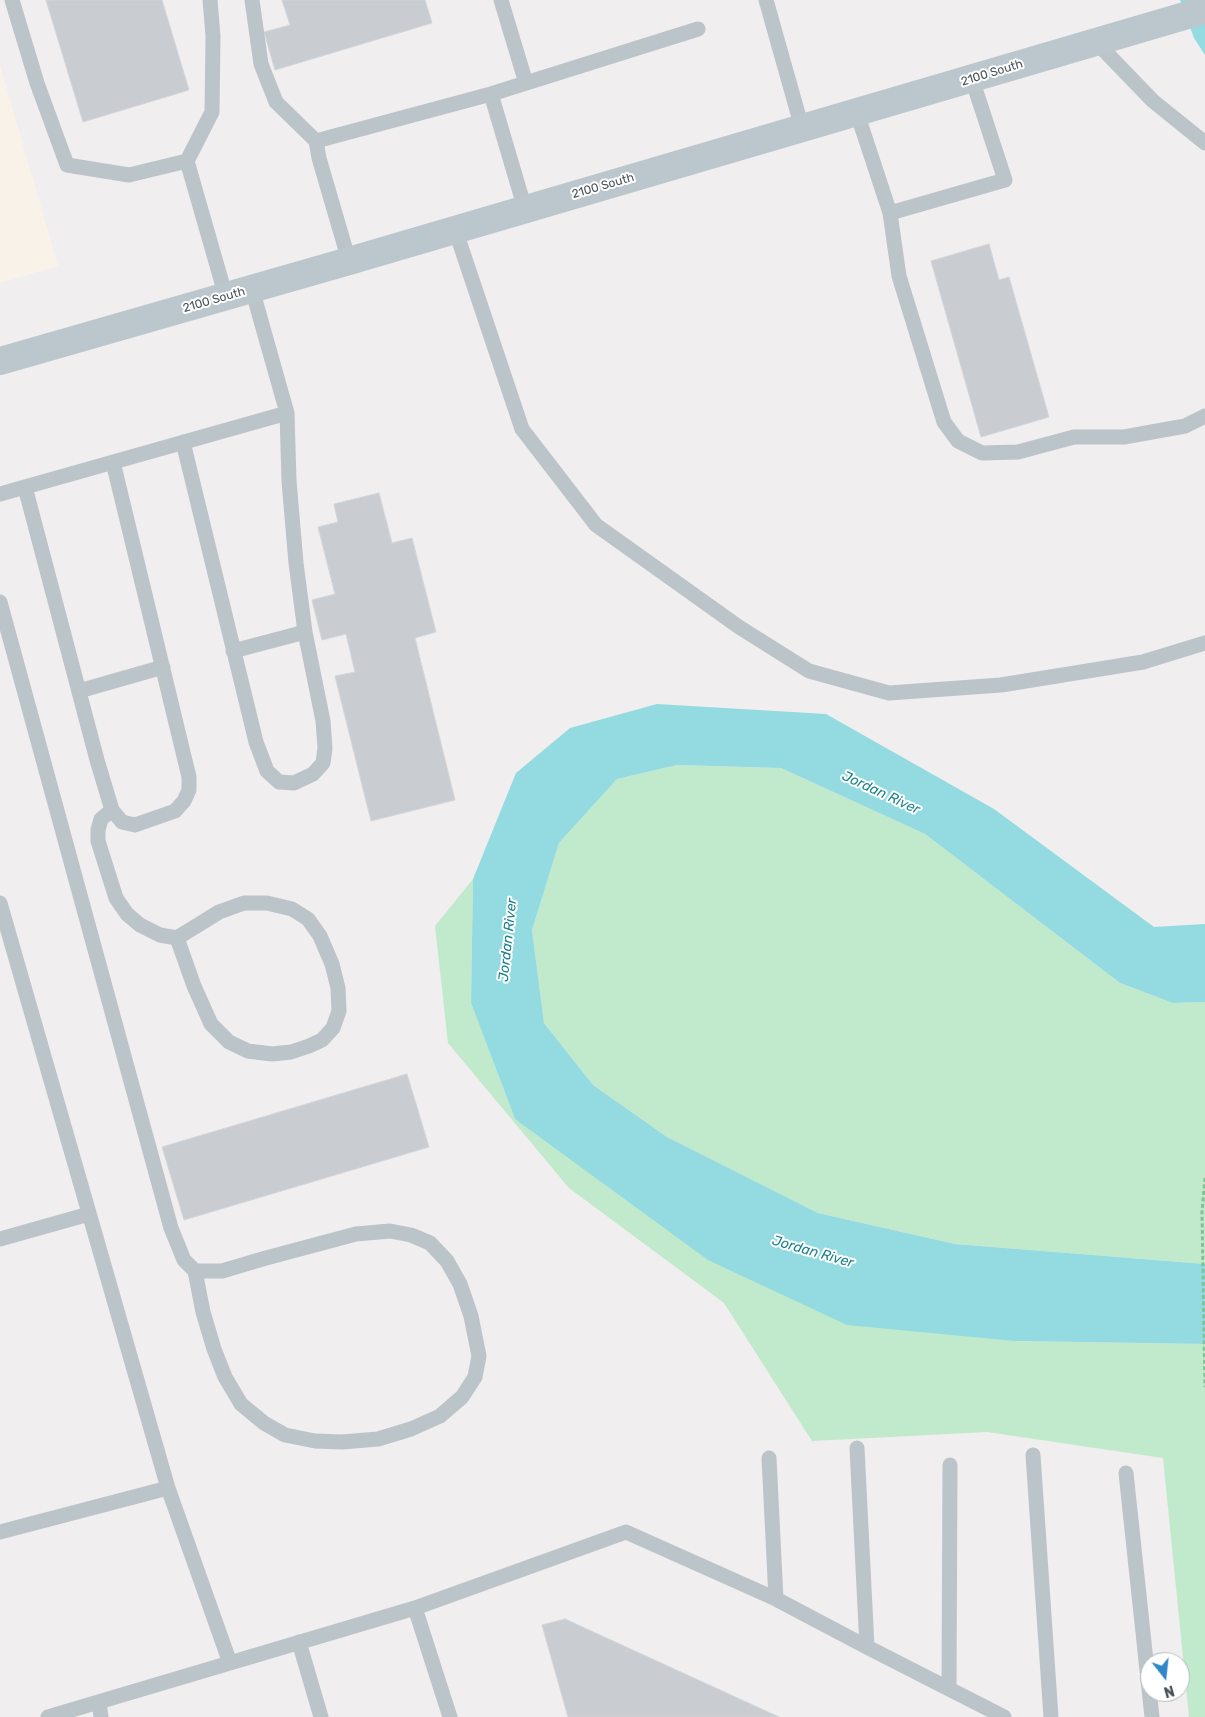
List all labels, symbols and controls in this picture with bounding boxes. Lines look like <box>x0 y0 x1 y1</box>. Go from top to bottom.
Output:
street label: 2100 South <box>959 57 1025 89</box>
street label: 2100 South <box>570 170 636 202</box>
street label: 2100 South <box>181 284 247 316</box>
water label: Jordan River <box>839 768 923 818</box>
water label: Jordan River <box>495 897 521 983</box>
water label: Jordan River <box>770 1232 856 1272</box>
north arrow <box>1140 1652 1190 1702</box>
text: N <box>1162 1681 1176 1700</box>

